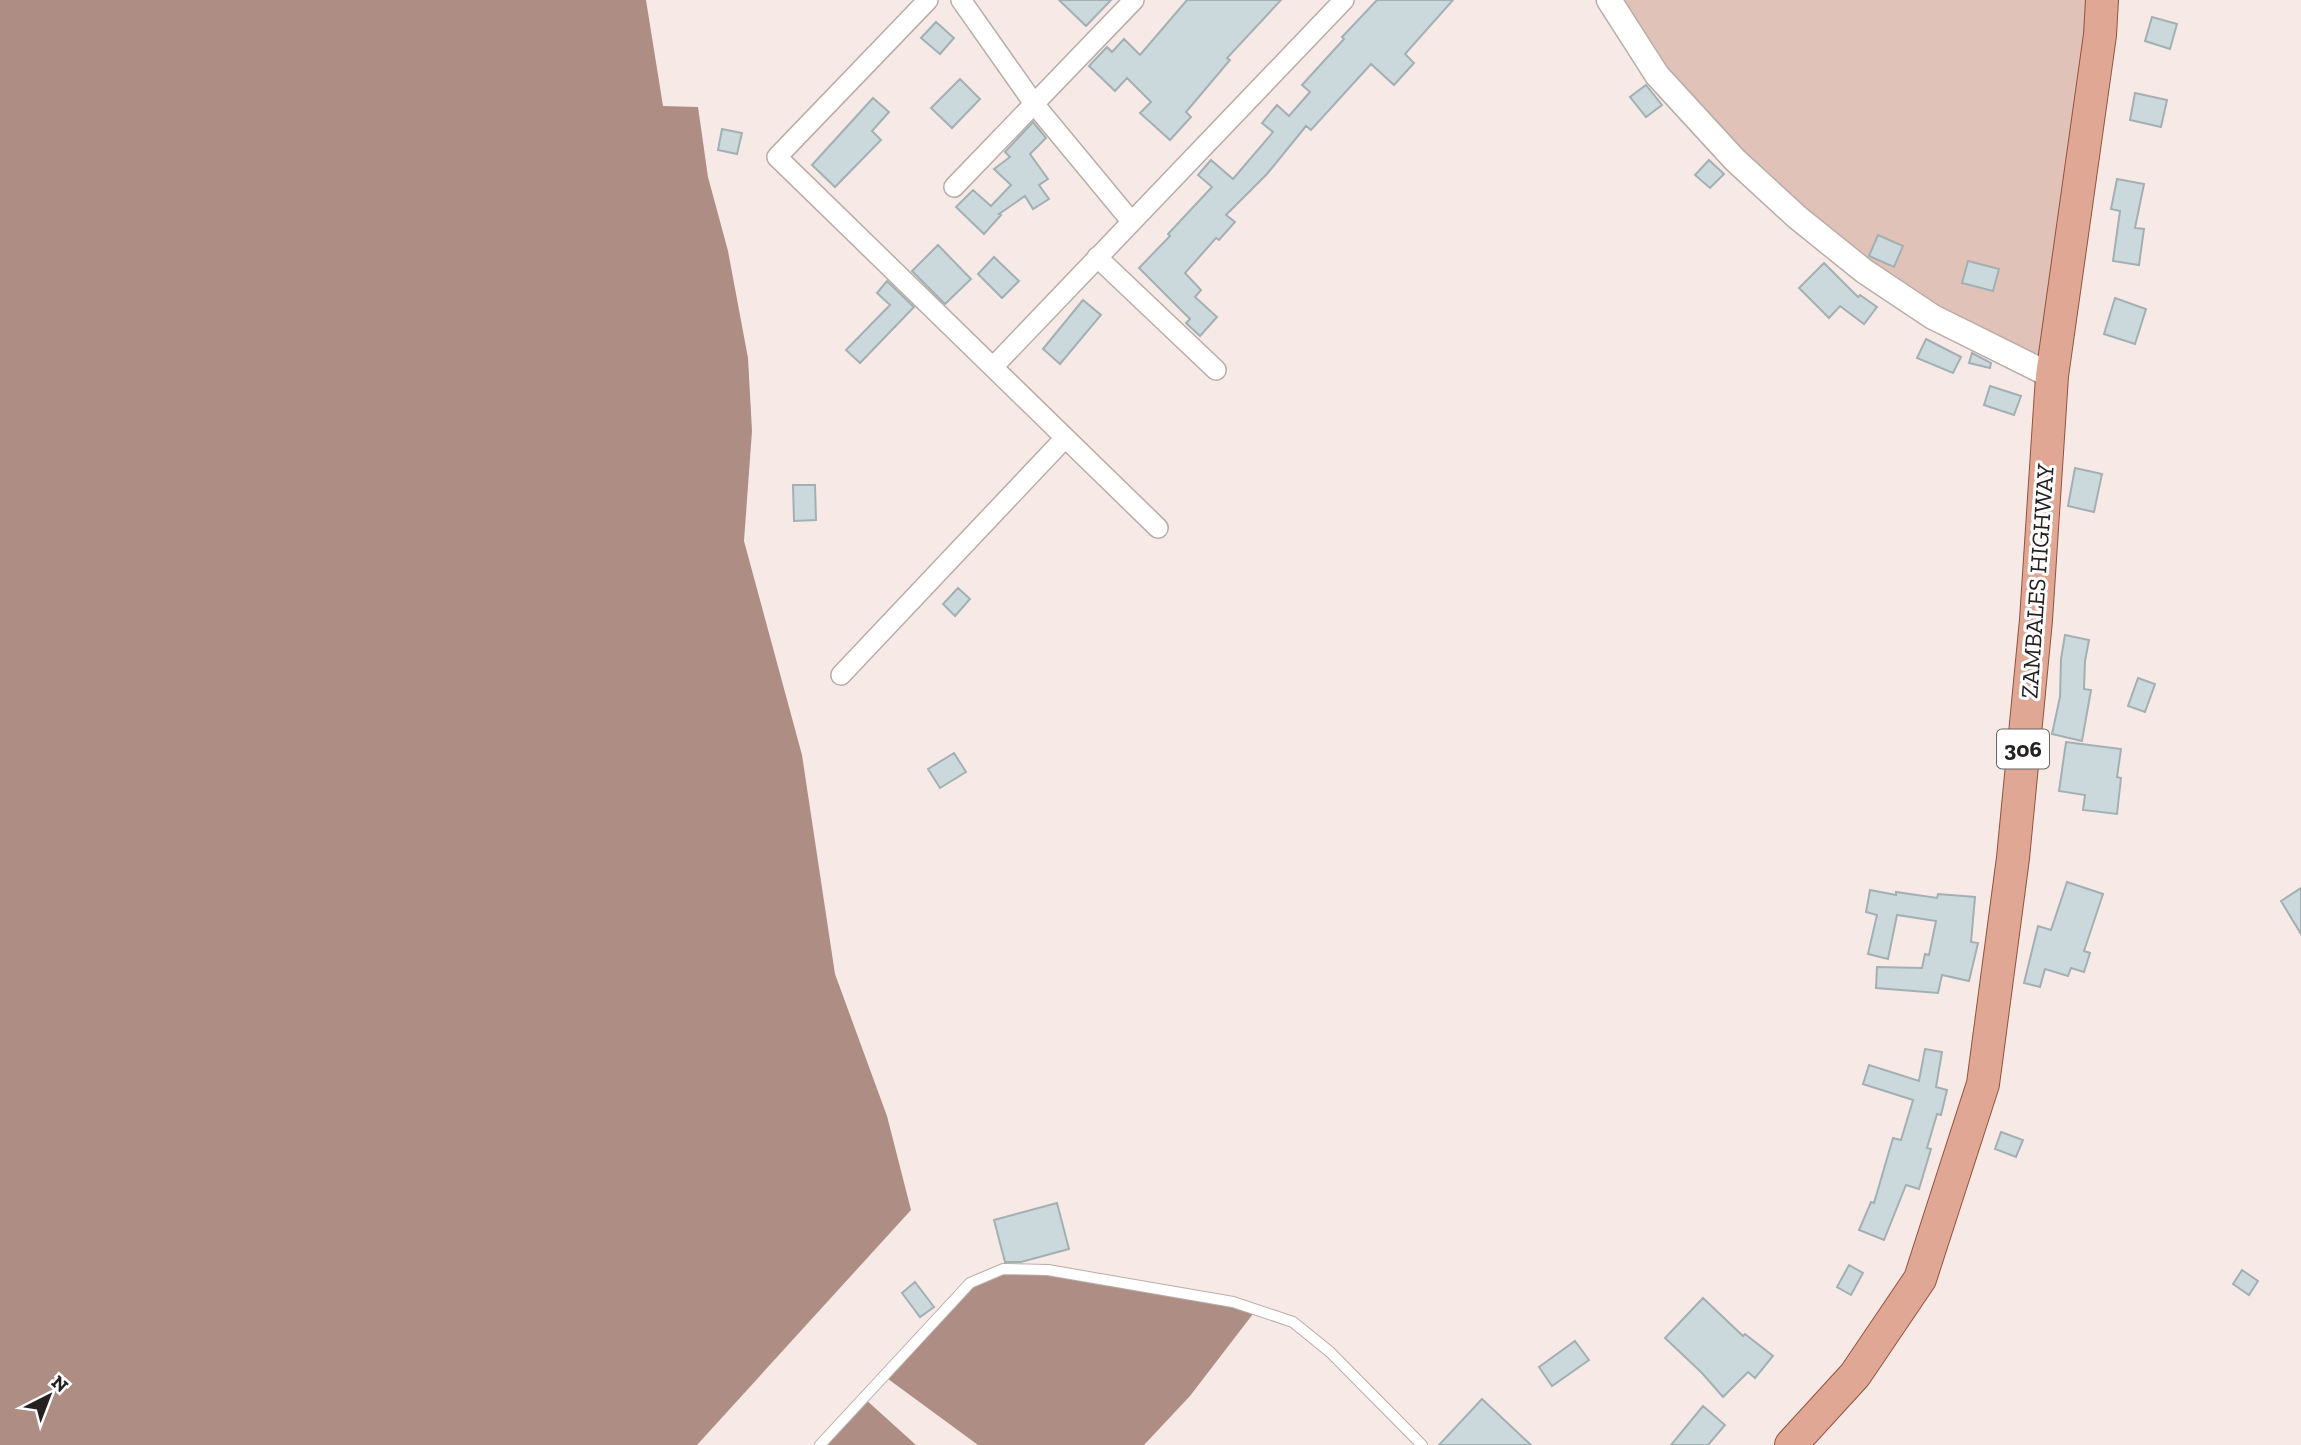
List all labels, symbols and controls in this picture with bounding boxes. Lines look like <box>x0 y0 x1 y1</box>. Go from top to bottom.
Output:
street label: ZAMBALES HIGHWAY <box>2014 462 2060 699</box>
road number: 306 <box>1997 730 2049 768</box>
north arrow <box>14 1361 84 1431</box>
text: N <box>47 1370 73 1397</box>

